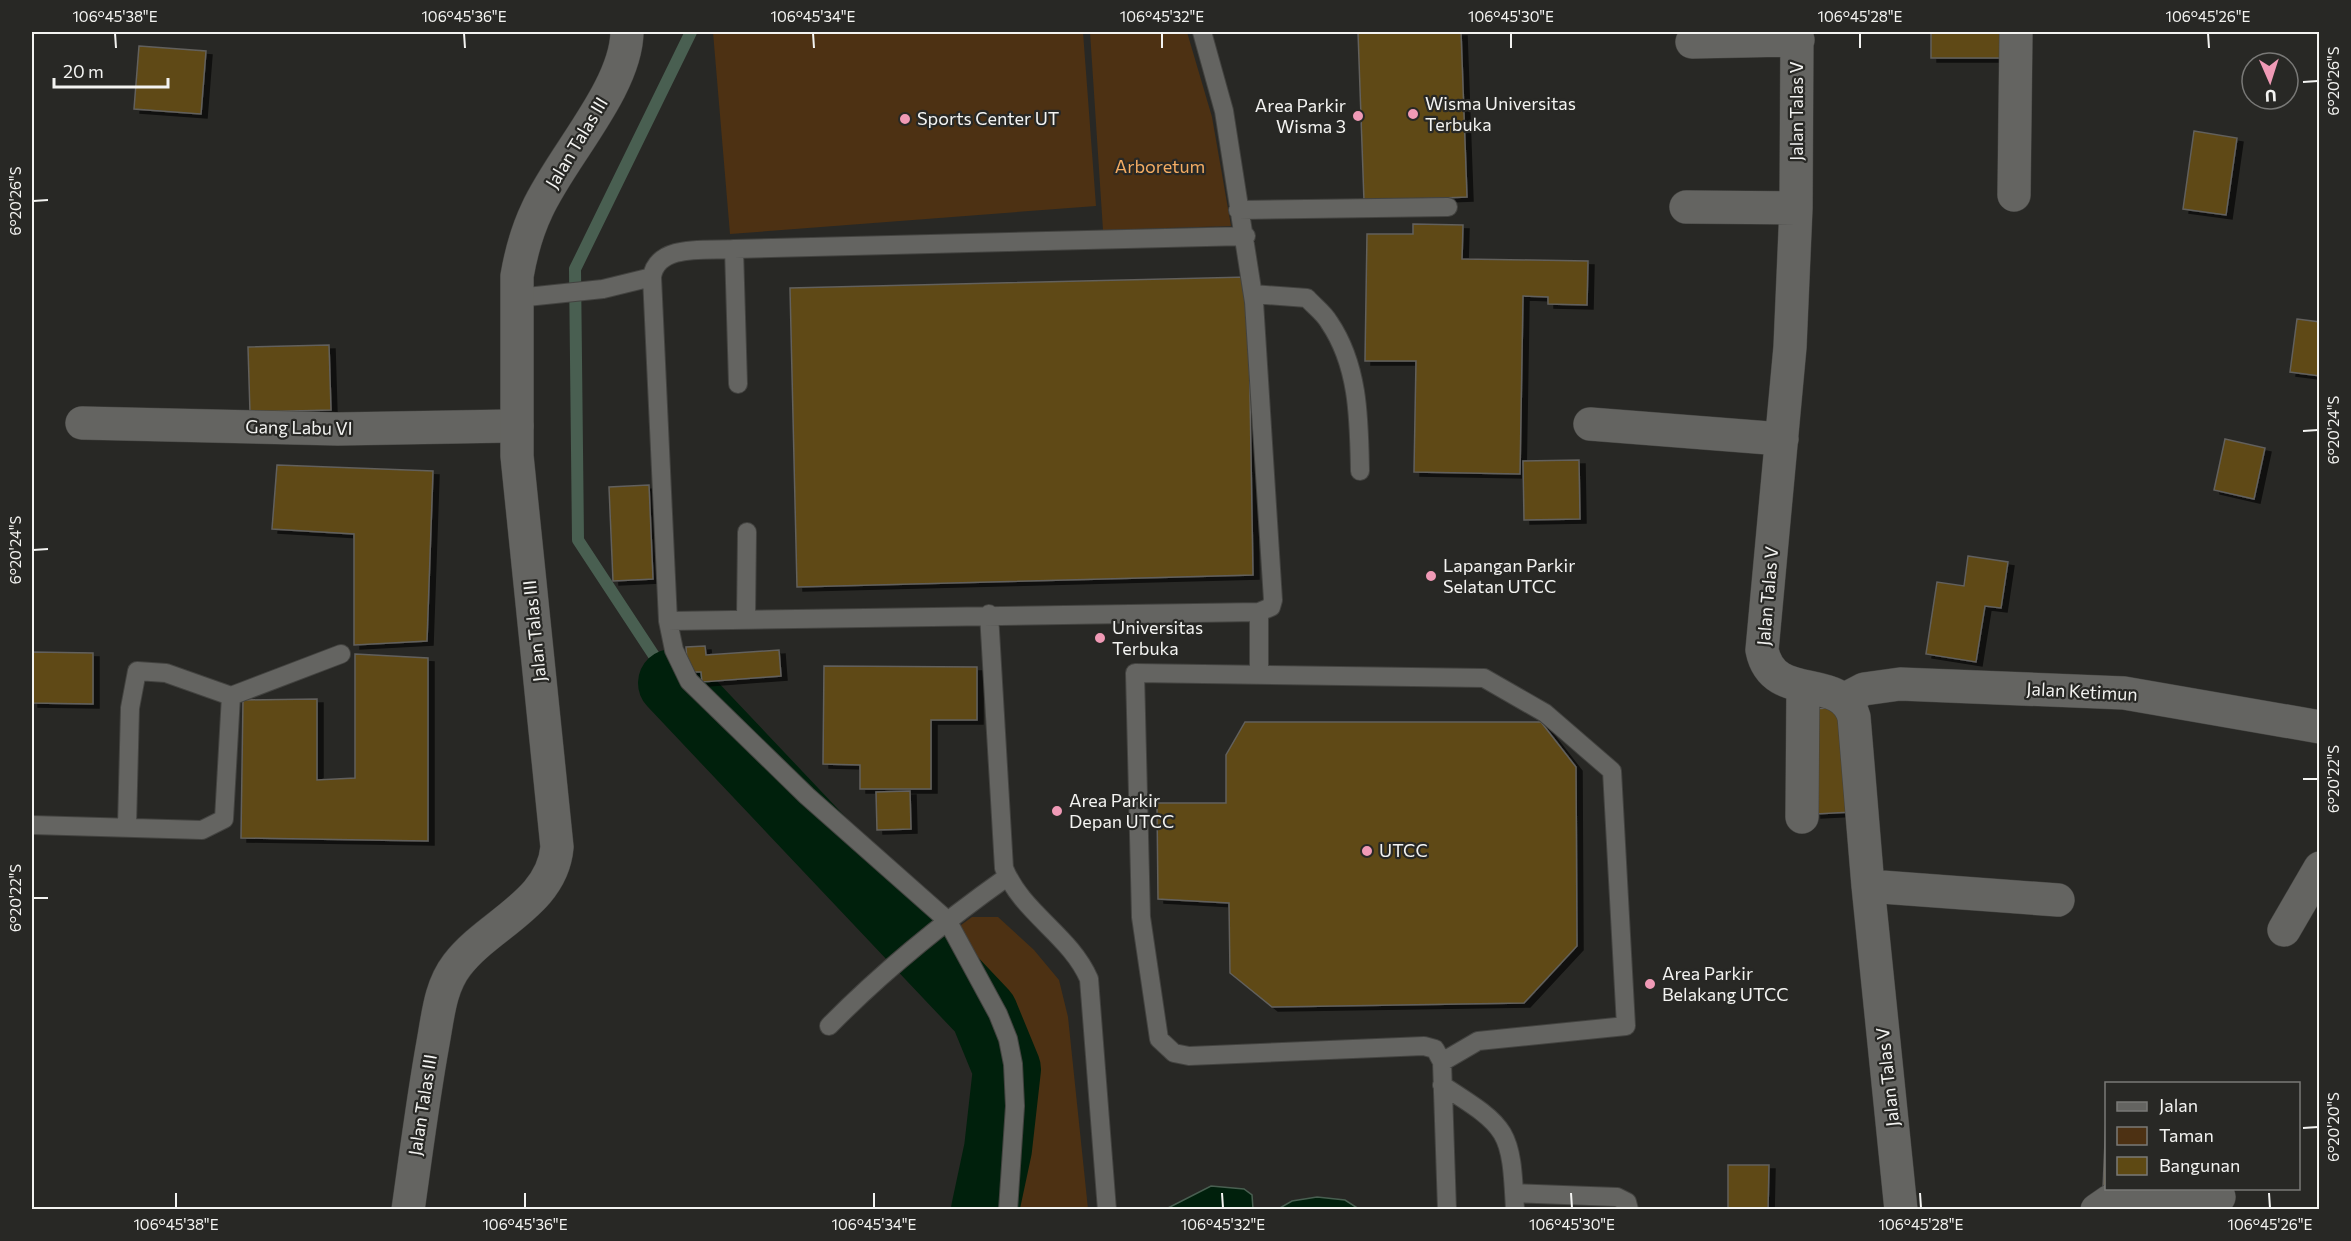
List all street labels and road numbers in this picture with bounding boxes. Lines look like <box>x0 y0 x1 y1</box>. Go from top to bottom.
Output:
street label: Jalan Talas V <box>1785 61 1807 161</box>
street label: Jalan Talas III <box>540 93 612 192</box>
street label: Gang Labu VI <box>245 415 353 439</box>
street label: Jalan Talas V <box>1752 545 1782 647</box>
street label: Jalan Talas III <box>518 579 550 683</box>
street label: Jalan Ketimun <box>2026 677 2138 705</box>
street label: Jalan Talas V <box>1871 1026 1903 1128</box>
street label: Jalan Talas III <box>403 1052 441 1157</box>

